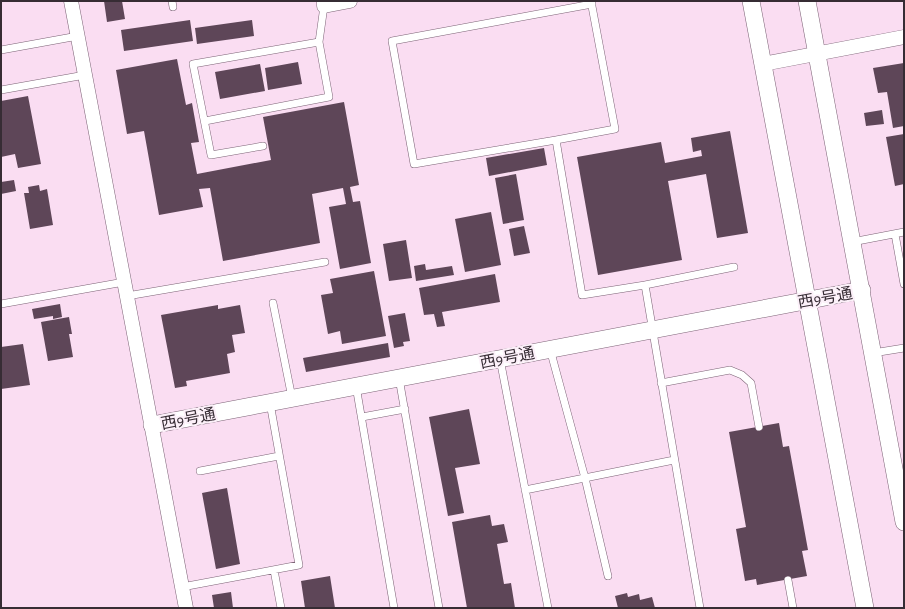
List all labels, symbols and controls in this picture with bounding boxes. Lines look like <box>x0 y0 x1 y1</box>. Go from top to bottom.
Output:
street label: 西9号通 <box>796 284 854 311</box>
street label: 西9号通 <box>478 344 536 371</box>
street label: 西9号通 <box>159 405 217 432</box>

